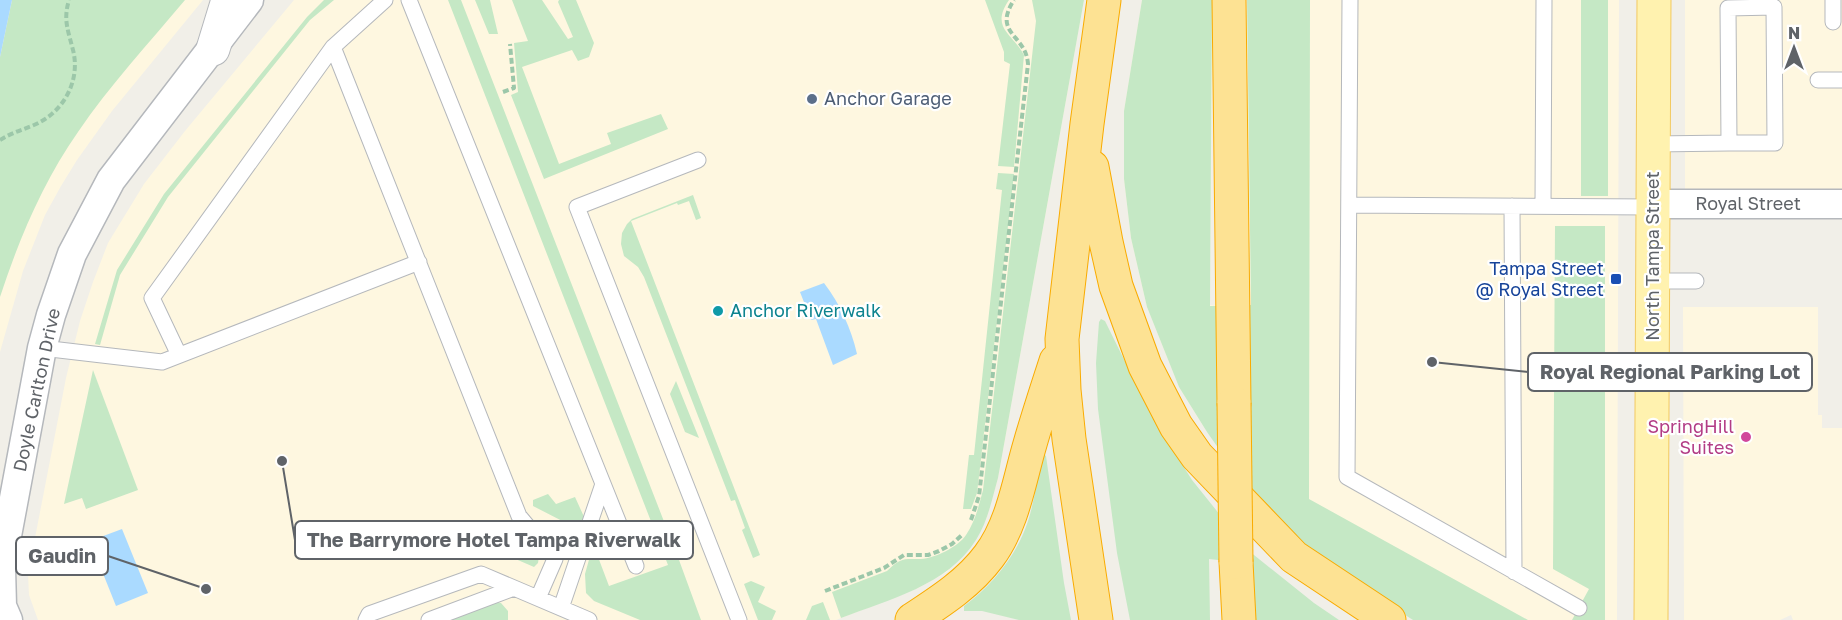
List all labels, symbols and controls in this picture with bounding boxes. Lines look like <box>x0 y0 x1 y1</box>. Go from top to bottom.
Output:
north arrow <box>1764 18 1824 78</box>
text: N <box>1788 23 1800 43</box>
place label: Anchor Garage <box>824 87 952 109</box>
marker: Anchor Garage <box>805 92 819 106</box>
street label: North Tampa Street <box>1641 171 1663 341</box>
street label: Royal Street <box>1695 192 1801 214</box>
place label: Tampa Street @ Royal Street <box>1475 257 1604 300</box>
marker: Tampa Street @ Royal Street <box>1609 272 1623 286</box>
place label: Anchor Riverwalk <box>730 299 881 321</box>
marker: Anchor Riverwalk <box>711 304 725 318</box>
street label: Doyle Carlton Drive <box>8 306 64 474</box>
callout: Royal Regional Parking Lot <box>1528 353 1812 391</box>
text: Royal Regional Parking Lot <box>1540 359 1800 383</box>
place label: SpringHill Suites <box>1647 415 1734 458</box>
marker: SpringHill Suites <box>1739 430 1753 444</box>
callout: The Barrymore Hotel Tampa Riverwalk <box>295 521 693 559</box>
text: The Barrymore Hotel Tampa Riverwalk <box>307 527 682 551</box>
callout: Gaudin <box>16 537 108 575</box>
text: Gaudin <box>28 543 96 567</box>

